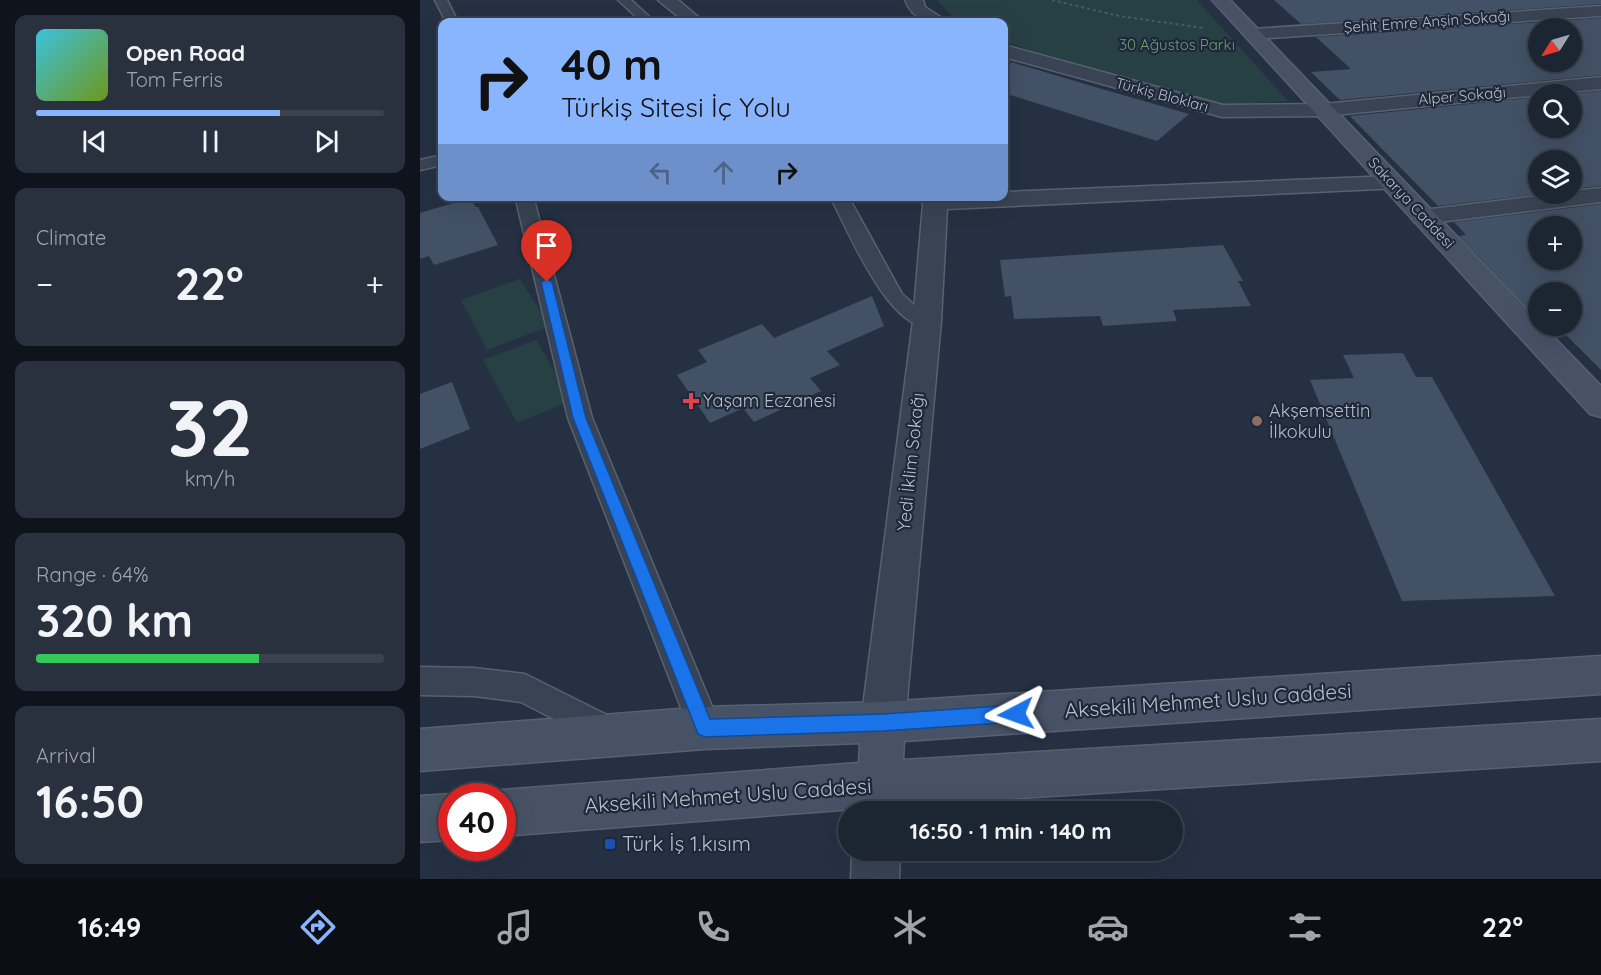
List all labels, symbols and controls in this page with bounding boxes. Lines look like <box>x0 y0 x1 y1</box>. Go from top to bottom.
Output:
street label: Şehit Emre Anşin Sokağı <box>1343 6 1511 37</box>
north arrow <box>1528 18 1582 72</box>
map controls <box>1528 18 1582 336</box>
park label: 30 Ağustos Parkı <box>1119 35 1235 54</box>
text: 40 m <box>561 38 662 91</box>
text: Open Road <box>126 39 245 67</box>
icon: right <box>462 42 540 120</box>
text: Tom Ferris <box>126 67 223 92</box>
street label: Türkiş Blokları <box>1114 73 1211 116</box>
street label: Alper Sokağı <box>1417 82 1506 109</box>
button: search <box>1528 84 1582 138</box>
text: Türkiş Sitesi İç Yolu <box>561 90 791 124</box>
icon: previous <box>78 125 111 158</box>
icon: pause <box>194 125 227 158</box>
icon: next <box>310 125 343 158</box>
button: layers <box>1528 150 1582 204</box>
street label: Sakarya Caddesi <box>1364 153 1458 252</box>
icon: left <box>644 156 677 189</box>
icon: ahead <box>707 156 740 189</box>
icon: right <box>770 156 803 189</box>
button: + <box>1528 216 1582 270</box>
pin <box>521 220 572 282</box>
text: Climate <box>36 225 106 250</box>
icon: arrive <box>530 229 563 262</box>
text: 22° <box>175 255 244 311</box>
text: − <box>36 263 53 304</box>
text: + <box>365 263 384 304</box>
button: − <box>1528 282 1582 336</box>
text: 32 <box>167 378 253 476</box>
place label: Yaşam Eczanesi <box>703 389 836 412</box>
street label: Yedi İklim Sokağı <box>892 392 929 532</box>
marker: Yaşam Eczanesi <box>684 394 698 408</box>
place label: Akşemsettin İlkokulu <box>1269 399 1370 443</box>
marker: Akşemsettin İlkokulu <box>1250 414 1264 428</box>
text: km/h <box>185 466 235 491</box>
text: Range · 64% <box>36 562 148 587</box>
text: 320 km <box>36 592 193 648</box>
street label: Aksekili Mehmet Uslu Caddesi <box>1064 677 1352 723</box>
position arrow <box>984 682 1048 746</box>
text: Arrival <box>36 743 96 768</box>
street label: Aksekili Mehmet Uslu Caddesi <box>584 772 872 818</box>
text: 16:50 <box>36 773 144 829</box>
speed limit sign: 40 <box>438 783 516 861</box>
text: 16:50 · 1 min · 140 m <box>909 817 1112 845</box>
place label: Türk İş 1.kısım <box>622 830 751 856</box>
marker: Türk İş 1.kısım <box>603 837 617 851</box>
icon: directions <box>297 906 339 948</box>
icon: music <box>494 906 536 948</box>
icon: phone <box>692 906 734 948</box>
icon: climate <box>889 906 931 948</box>
icon: car <box>1087 906 1129 948</box>
icon: filters <box>1284 906 1326 948</box>
text: 16:49 <box>78 910 141 944</box>
text: 22° <box>1482 910 1523 944</box>

